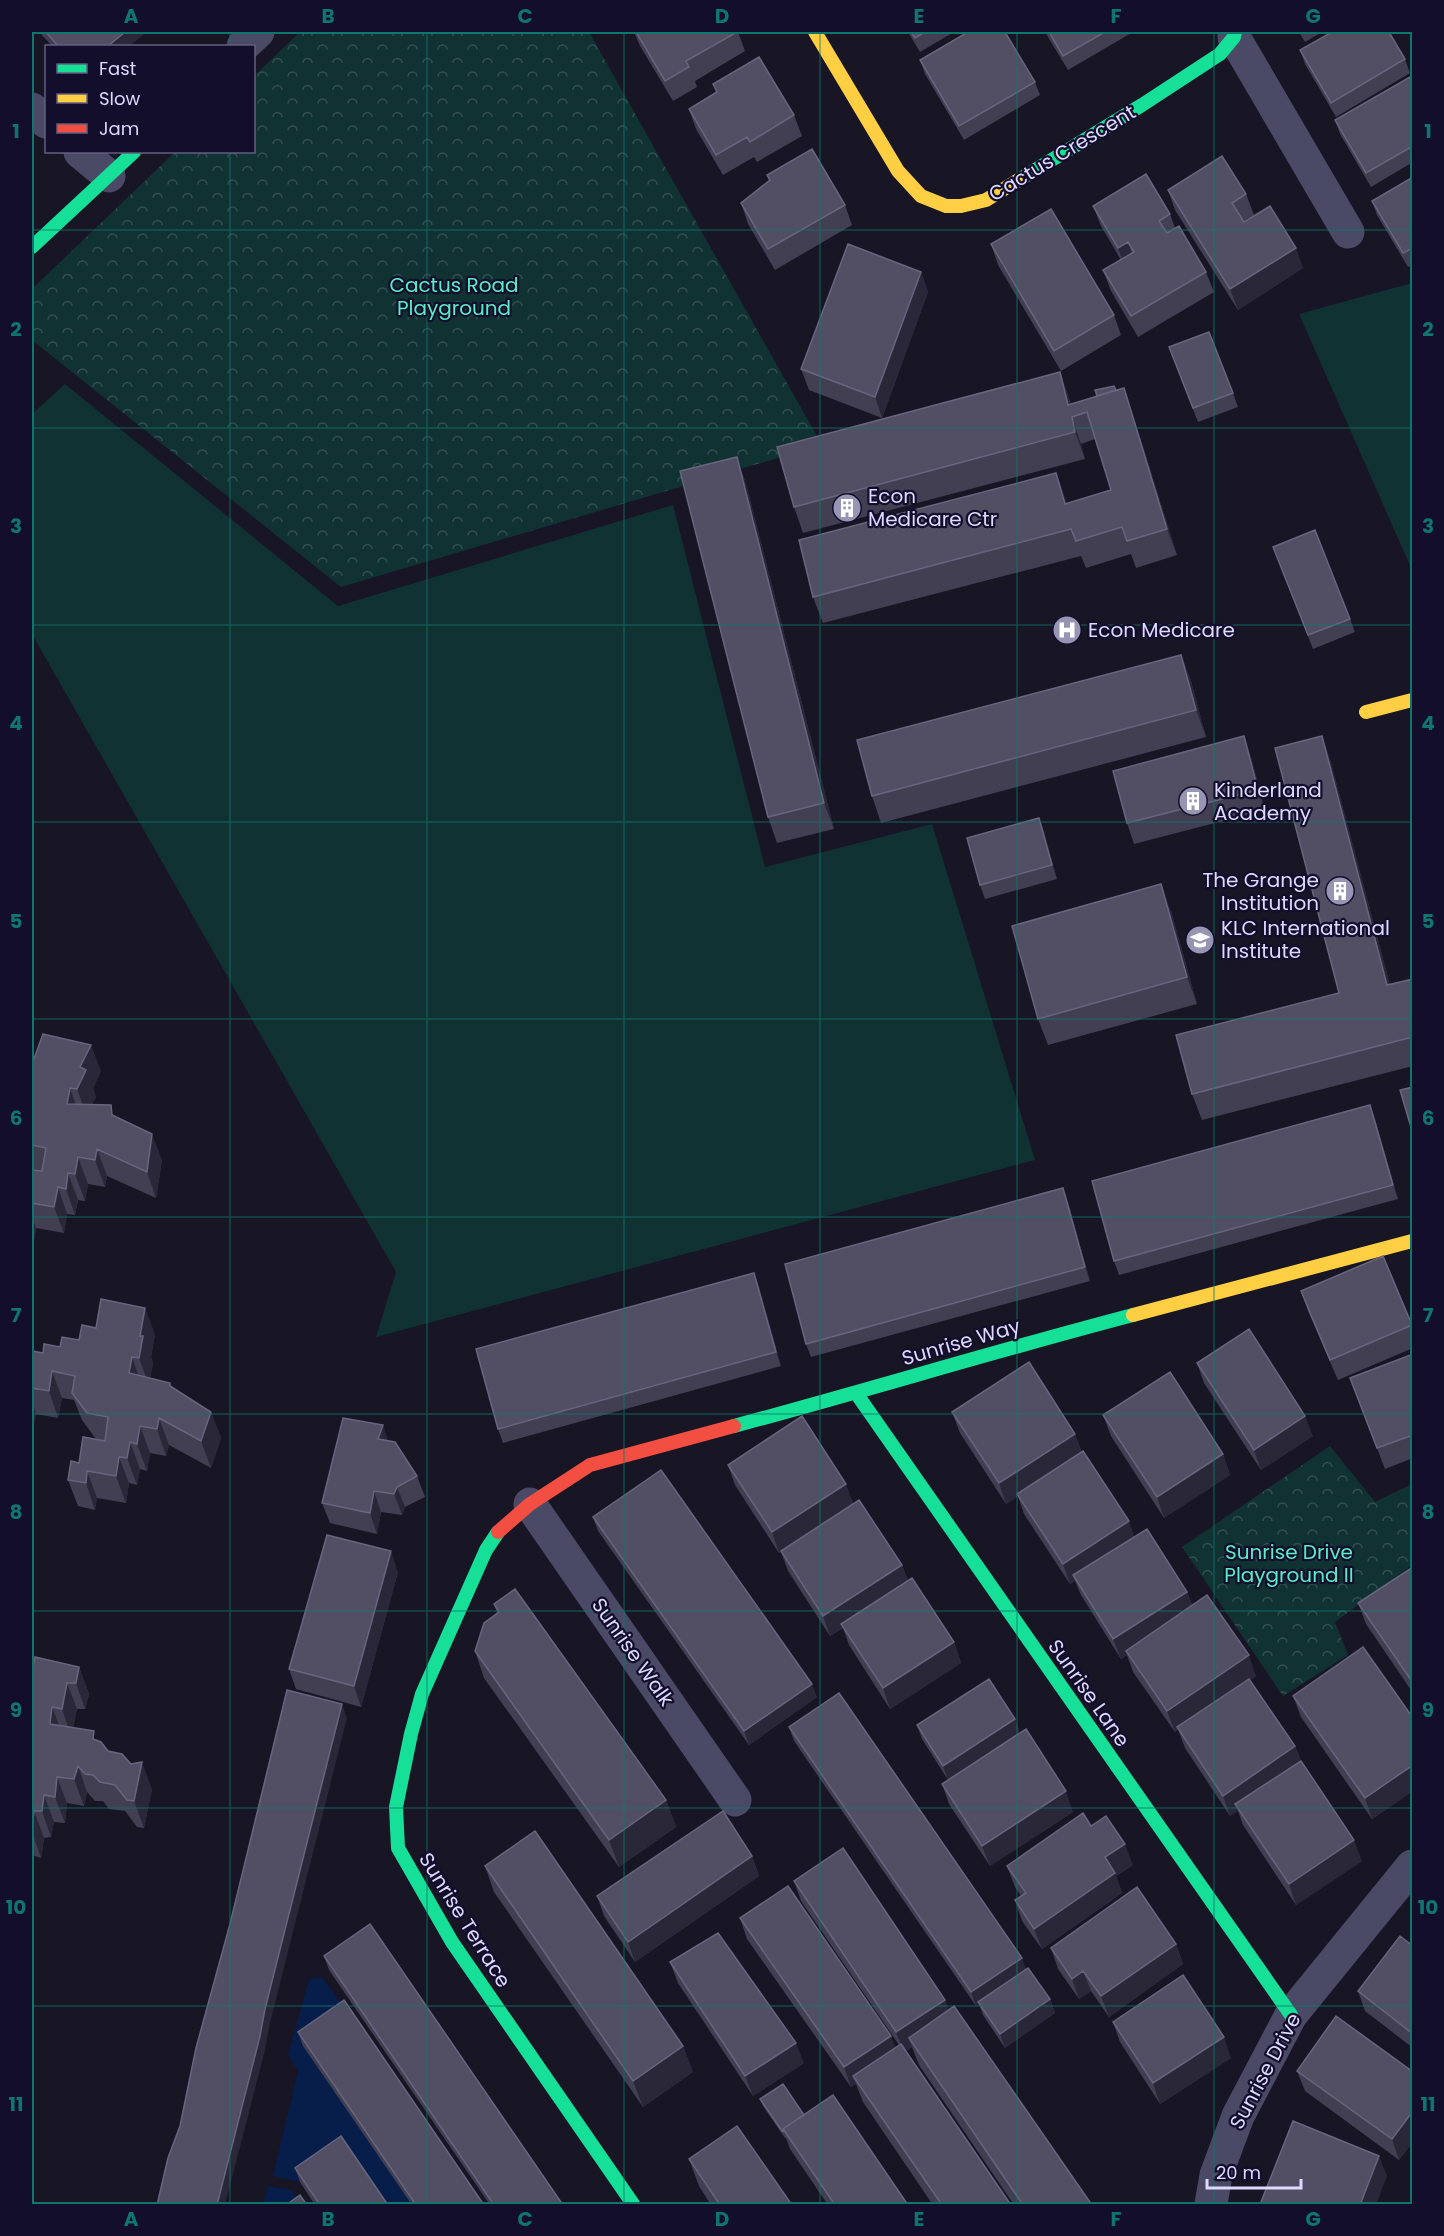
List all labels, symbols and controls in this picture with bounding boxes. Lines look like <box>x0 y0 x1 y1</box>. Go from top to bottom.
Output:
text: A <box>124 2 139 30</box>
text: B <box>321 2 335 30</box>
text: C <box>517 2 533 30</box>
text: D <box>715 2 729 30</box>
text: E <box>914 2 924 30</box>
text: F <box>1111 2 1122 30</box>
text: G <box>1305 2 1321 30</box>
legend <box>45 45 255 153</box>
text: Fast <box>99 56 136 81</box>
text: Slow <box>99 86 141 111</box>
street label: Cactus Crescent <box>983 98 1141 208</box>
text: Jam <box>99 116 139 141</box>
text: 1 <box>12 117 20 145</box>
text: 1 <box>1424 117 1432 145</box>
park label: Cactus Road Playground <box>390 271 518 322</box>
text: 2 <box>10 315 22 343</box>
text: 2 <box>1422 315 1434 343</box>
place label: Econ Medicare Ctr <box>868 482 997 533</box>
building icon: Econ Medicare Ctr <box>831 492 863 524</box>
text: 3 <box>10 512 22 540</box>
text: 3 <box>1422 512 1434 540</box>
hospital icon: Econ Medicare <box>1051 614 1083 646</box>
place label: Econ Medicare <box>1088 616 1235 644</box>
text: 4 <box>9 709 23 737</box>
text: 4 <box>1421 709 1435 737</box>
place label: Kinderland Academy <box>1214 776 1322 827</box>
building icon: Kinderland Academy <box>1177 785 1209 817</box>
place label: The Grange Institution <box>1202 866 1319 917</box>
building icon: The Grange Institution <box>1324 875 1356 907</box>
text: 5 <box>10 907 23 935</box>
text: 5 <box>1422 907 1435 935</box>
place label: KLC International Institute <box>1221 914 1390 965</box>
school or university icon: KLC International Institute <box>1184 924 1216 956</box>
text: 6 <box>10 1104 22 1132</box>
text: 6 <box>1422 1104 1434 1132</box>
text: 7 <box>11 1301 22 1329</box>
text: 7 <box>1423 1301 1434 1329</box>
street label: Sunrise Way <box>898 1312 1024 1372</box>
text: 8 <box>10 1498 22 1526</box>
text: 8 <box>1422 1498 1434 1526</box>
park label: Sunrise Drive Playground II <box>1224 1538 1354 1589</box>
street label: Sunrise Walk <box>585 1592 681 1712</box>
street label: Sunrise Lane <box>1042 1634 1136 1752</box>
text: 9 <box>10 1696 22 1724</box>
text: 9 <box>1422 1696 1434 1724</box>
street label: Sunrise Terrace <box>412 1847 518 1993</box>
text: 10 <box>6 1893 26 1921</box>
text: 10 <box>1418 1893 1438 1921</box>
street label: Sunrise Drive <box>1223 2008 1307 2134</box>
text: 11 <box>8 2090 24 2118</box>
text: 11 <box>1420 2090 1436 2118</box>
scale bar <box>1207 2152 1302 2190</box>
text: 20 m <box>1216 2160 1261 2185</box>
text: A <box>124 2205 139 2233</box>
text: B <box>321 2205 335 2233</box>
text: C <box>517 2205 533 2233</box>
text: D <box>715 2205 729 2233</box>
text: E <box>914 2205 924 2233</box>
text: F <box>1111 2205 1122 2233</box>
text: G <box>1305 2205 1321 2233</box>

